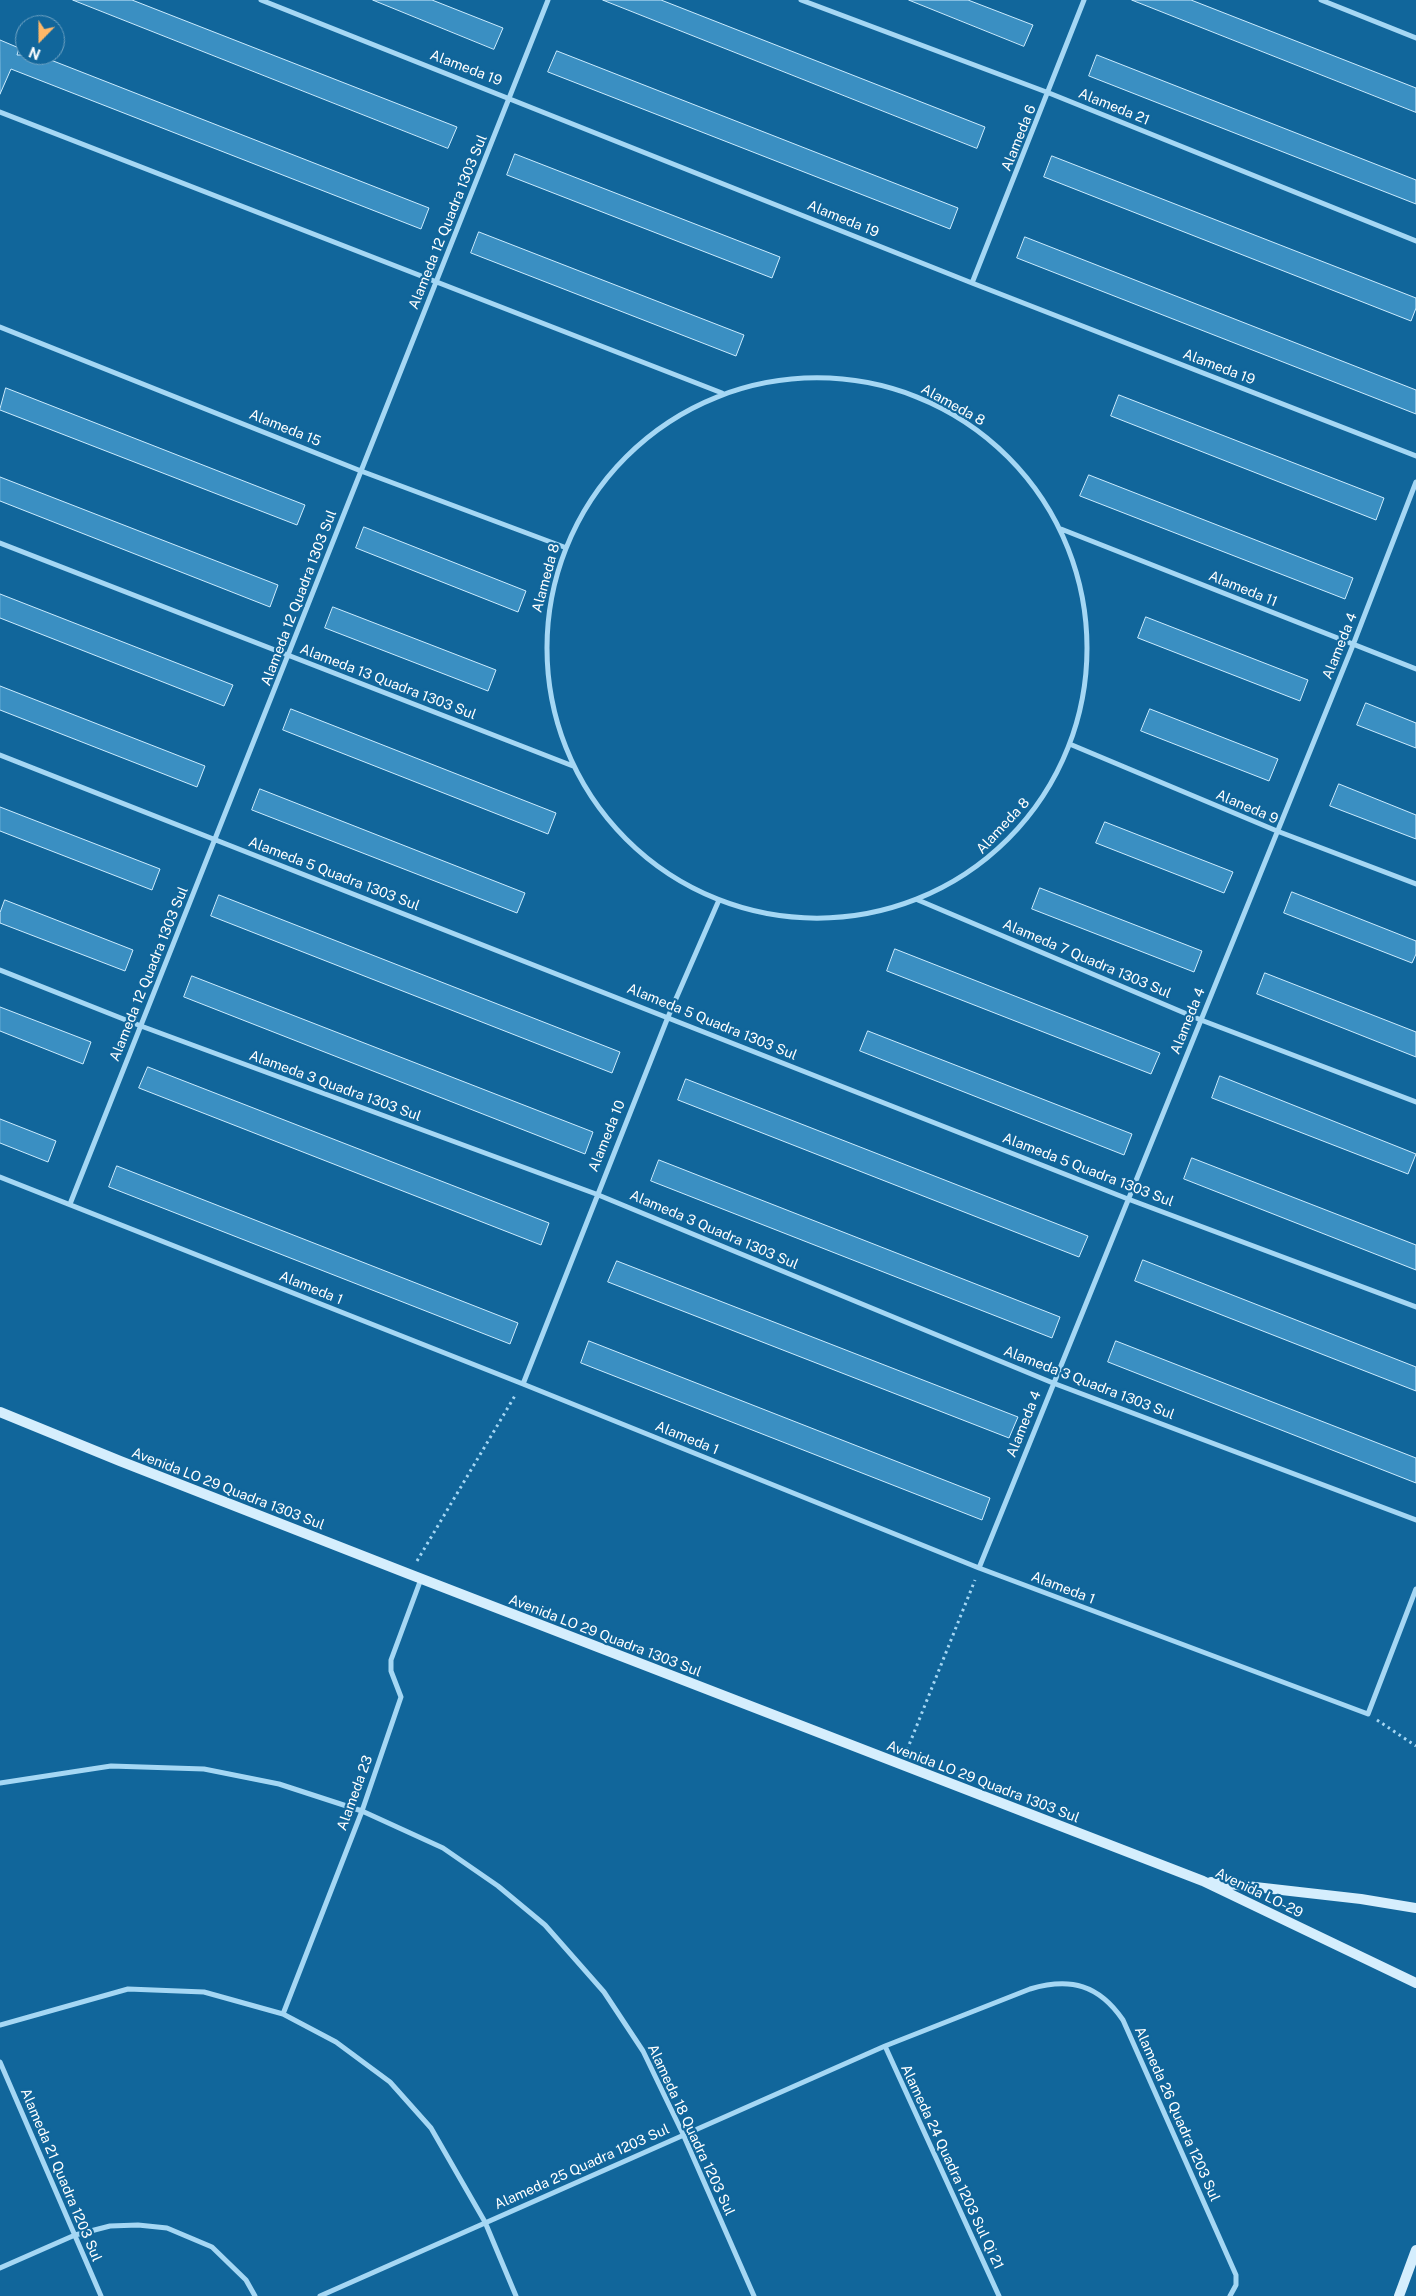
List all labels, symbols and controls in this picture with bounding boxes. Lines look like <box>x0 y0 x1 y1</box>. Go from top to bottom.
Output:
north arrow <box>15 15 65 65</box>
text: N <box>27 44 43 62</box>
street label: Alameda 19 <box>428 47 504 89</box>
street label: Alameda 21 <box>1076 85 1152 129</box>
street label: Alameda 6 <box>998 102 1040 174</box>
street label: Alameda 12 Quadra 1303 Sul <box>405 132 491 312</box>
street label: Alameda 19 <box>805 197 881 241</box>
street label: Alameda 19 <box>1181 346 1257 388</box>
street label: Alameda 8 <box>918 381 988 429</box>
street label: Alameda 15 <box>247 406 323 450</box>
street label: Alameda 12 Quadra 1303 Sul <box>258 508 340 688</box>
street label: Alameda 8 <box>529 542 563 614</box>
street label: Alameda 11 <box>1206 568 1280 610</box>
street label: Alameda 4 <box>1319 610 1361 682</box>
street label: Alameda 13 Quadra 1303 Sul <box>298 641 478 723</box>
street label: Alaneda 9 <box>1213 786 1281 828</box>
street label: Alameda 8 <box>973 795 1033 857</box>
street label: Alameda 5 Quadra 1303 Sul <box>246 834 422 914</box>
street label: Alameda 12 Quadra 1303 Sul <box>106 884 192 1064</box>
street label: Alameda 7 Quadra 1303 Sul <box>1000 916 1174 1002</box>
street label: Alameda 5 Quadra 1303 Sul <box>625 980 799 1064</box>
street label: Alameda 4 <box>1167 985 1209 1057</box>
street label: Alameda 3 Quadra 1303 Sul <box>247 1047 423 1125</box>
street label: Alameda 10 <box>585 1098 629 1174</box>
street label: Alameda 5 Quadra 1303 Sul <box>1000 1130 1176 1210</box>
street label: Alameda 3 Quadra 1303 Sul <box>627 1187 801 1273</box>
street label: Alameda 1 <box>277 1268 345 1308</box>
street label: Alameda 3 Quadra 1303 Sul <box>1001 1343 1177 1423</box>
street label: Alameda 4 <box>1003 1388 1045 1460</box>
street label: Alameda 1 <box>653 1418 721 1458</box>
street label: Avenida LO 29 Quadra 1303 Sul <box>129 1444 327 1534</box>
street label: Alameda 1 <box>1029 1568 1097 1608</box>
street label: Avenida LO 29 Quadra 1303 Sul <box>506 1591 704 1681</box>
street label: Avenida LO 29 Quadra 1303 Sul <box>884 1737 1082 1827</box>
street label: Alameda 23 <box>334 1753 376 1833</box>
street label: Avenida LO-29 <box>1212 1865 1306 1921</box>
street label: Alameda 26 Quadra 1203 Sul <box>1131 2024 1223 2204</box>
street label: Alameda 18 Quadra 1203 Sul <box>644 2042 738 2218</box>
street label: Alameda 24 Quadra 1203 Sul Qi 21 <box>897 2062 1007 2272</box>
street label: Alameda 21 Quadra 1203 Sul <box>17 2086 105 2264</box>
street label: Alameda 25 Quadra 1203 Sul <box>492 2121 672 2213</box>

